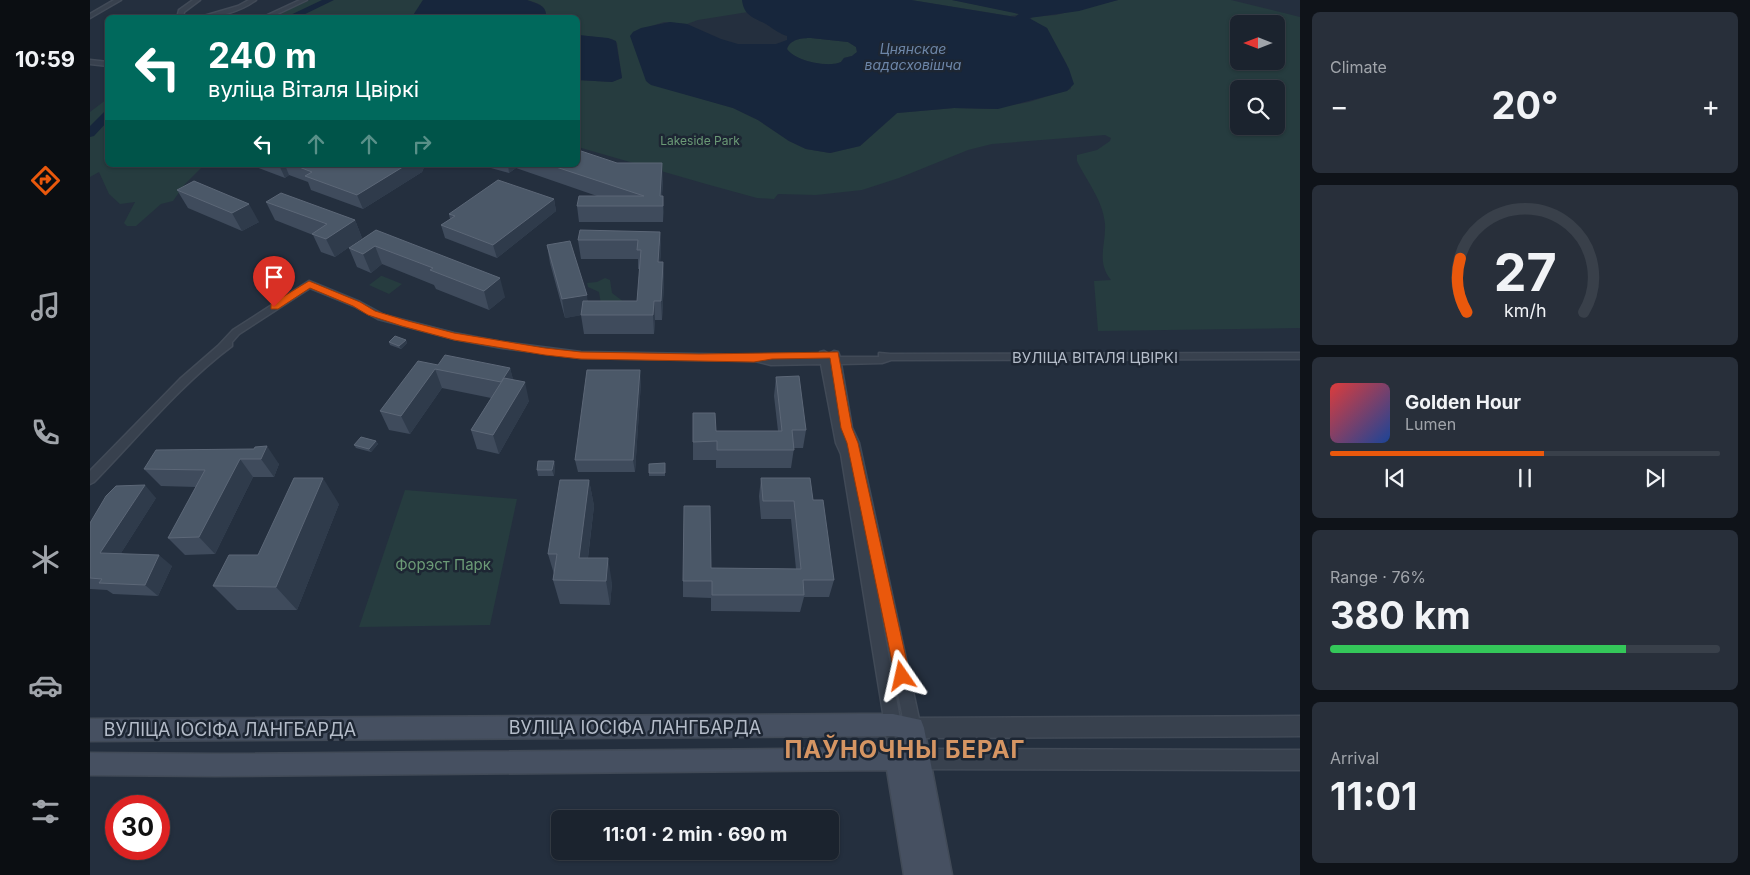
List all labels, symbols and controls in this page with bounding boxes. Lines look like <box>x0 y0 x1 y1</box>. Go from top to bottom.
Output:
north arrow <box>1230 15 1285 70</box>
map controls <box>1230 15 1285 135</box>
text: 240 m <box>208 34 317 76</box>
icon: left <box>125 35 190 100</box>
water label: Цнянскае вадасховішча <box>865 40 962 73</box>
text: 10:59 <box>15 46 75 72</box>
text: Climate <box>1330 57 1387 77</box>
text: вуліца Віталя Цвіркі <box>208 76 419 102</box>
button: search <box>1230 80 1285 135</box>
text: 20° <box>1491 82 1559 128</box>
text: − <box>1330 89 1349 123</box>
text: + <box>1701 89 1720 123</box>
icon: left <box>249 130 277 158</box>
icon: ahead <box>302 130 330 158</box>
icon: ahead <box>355 130 383 158</box>
icon: right <box>408 130 436 158</box>
park label: Lakeside Park <box>660 133 740 148</box>
icon: directions <box>28 163 63 198</box>
text: 27 <box>1494 241 1557 304</box>
pin <box>253 256 295 307</box>
icon: arrive <box>260 263 288 291</box>
icon: music <box>28 289 63 324</box>
text: km/h <box>1504 300 1546 321</box>
street label: ВУЛІЦА ВІТАЛЯ ЦВІРКІ <box>1012 348 1178 367</box>
text: Golden Hour <box>1405 391 1521 414</box>
text: Lumen <box>1405 414 1456 434</box>
icon: phone <box>28 415 63 450</box>
icon: previous <box>1381 464 1409 492</box>
icon: pause <box>1511 464 1539 492</box>
icon: next <box>1641 464 1669 492</box>
icon: climate <box>28 542 63 577</box>
park label: Форэст Парк <box>395 555 491 574</box>
text: Range · 76% <box>1330 567 1426 587</box>
text: 380 km <box>1330 592 1471 638</box>
position arrow <box>875 649 927 701</box>
icon: car <box>28 668 63 703</box>
street label: ВУЛІЦА ІОСІФА ЛАНГБАРДА <box>509 717 761 738</box>
street label: ВУЛІЦА ІОСІФА ЛАНГБАРДА <box>104 719 356 740</box>
district label: ПАЎНОЧНЫ БЕРАГ <box>784 734 1026 764</box>
text: Arrival <box>1330 748 1379 768</box>
text: 11:01 <box>1330 773 1417 819</box>
icon: filters <box>28 794 63 829</box>
speed limit sign: 30 <box>105 795 170 860</box>
text: 11:01 · 2 min · 690 m <box>603 823 787 846</box>

